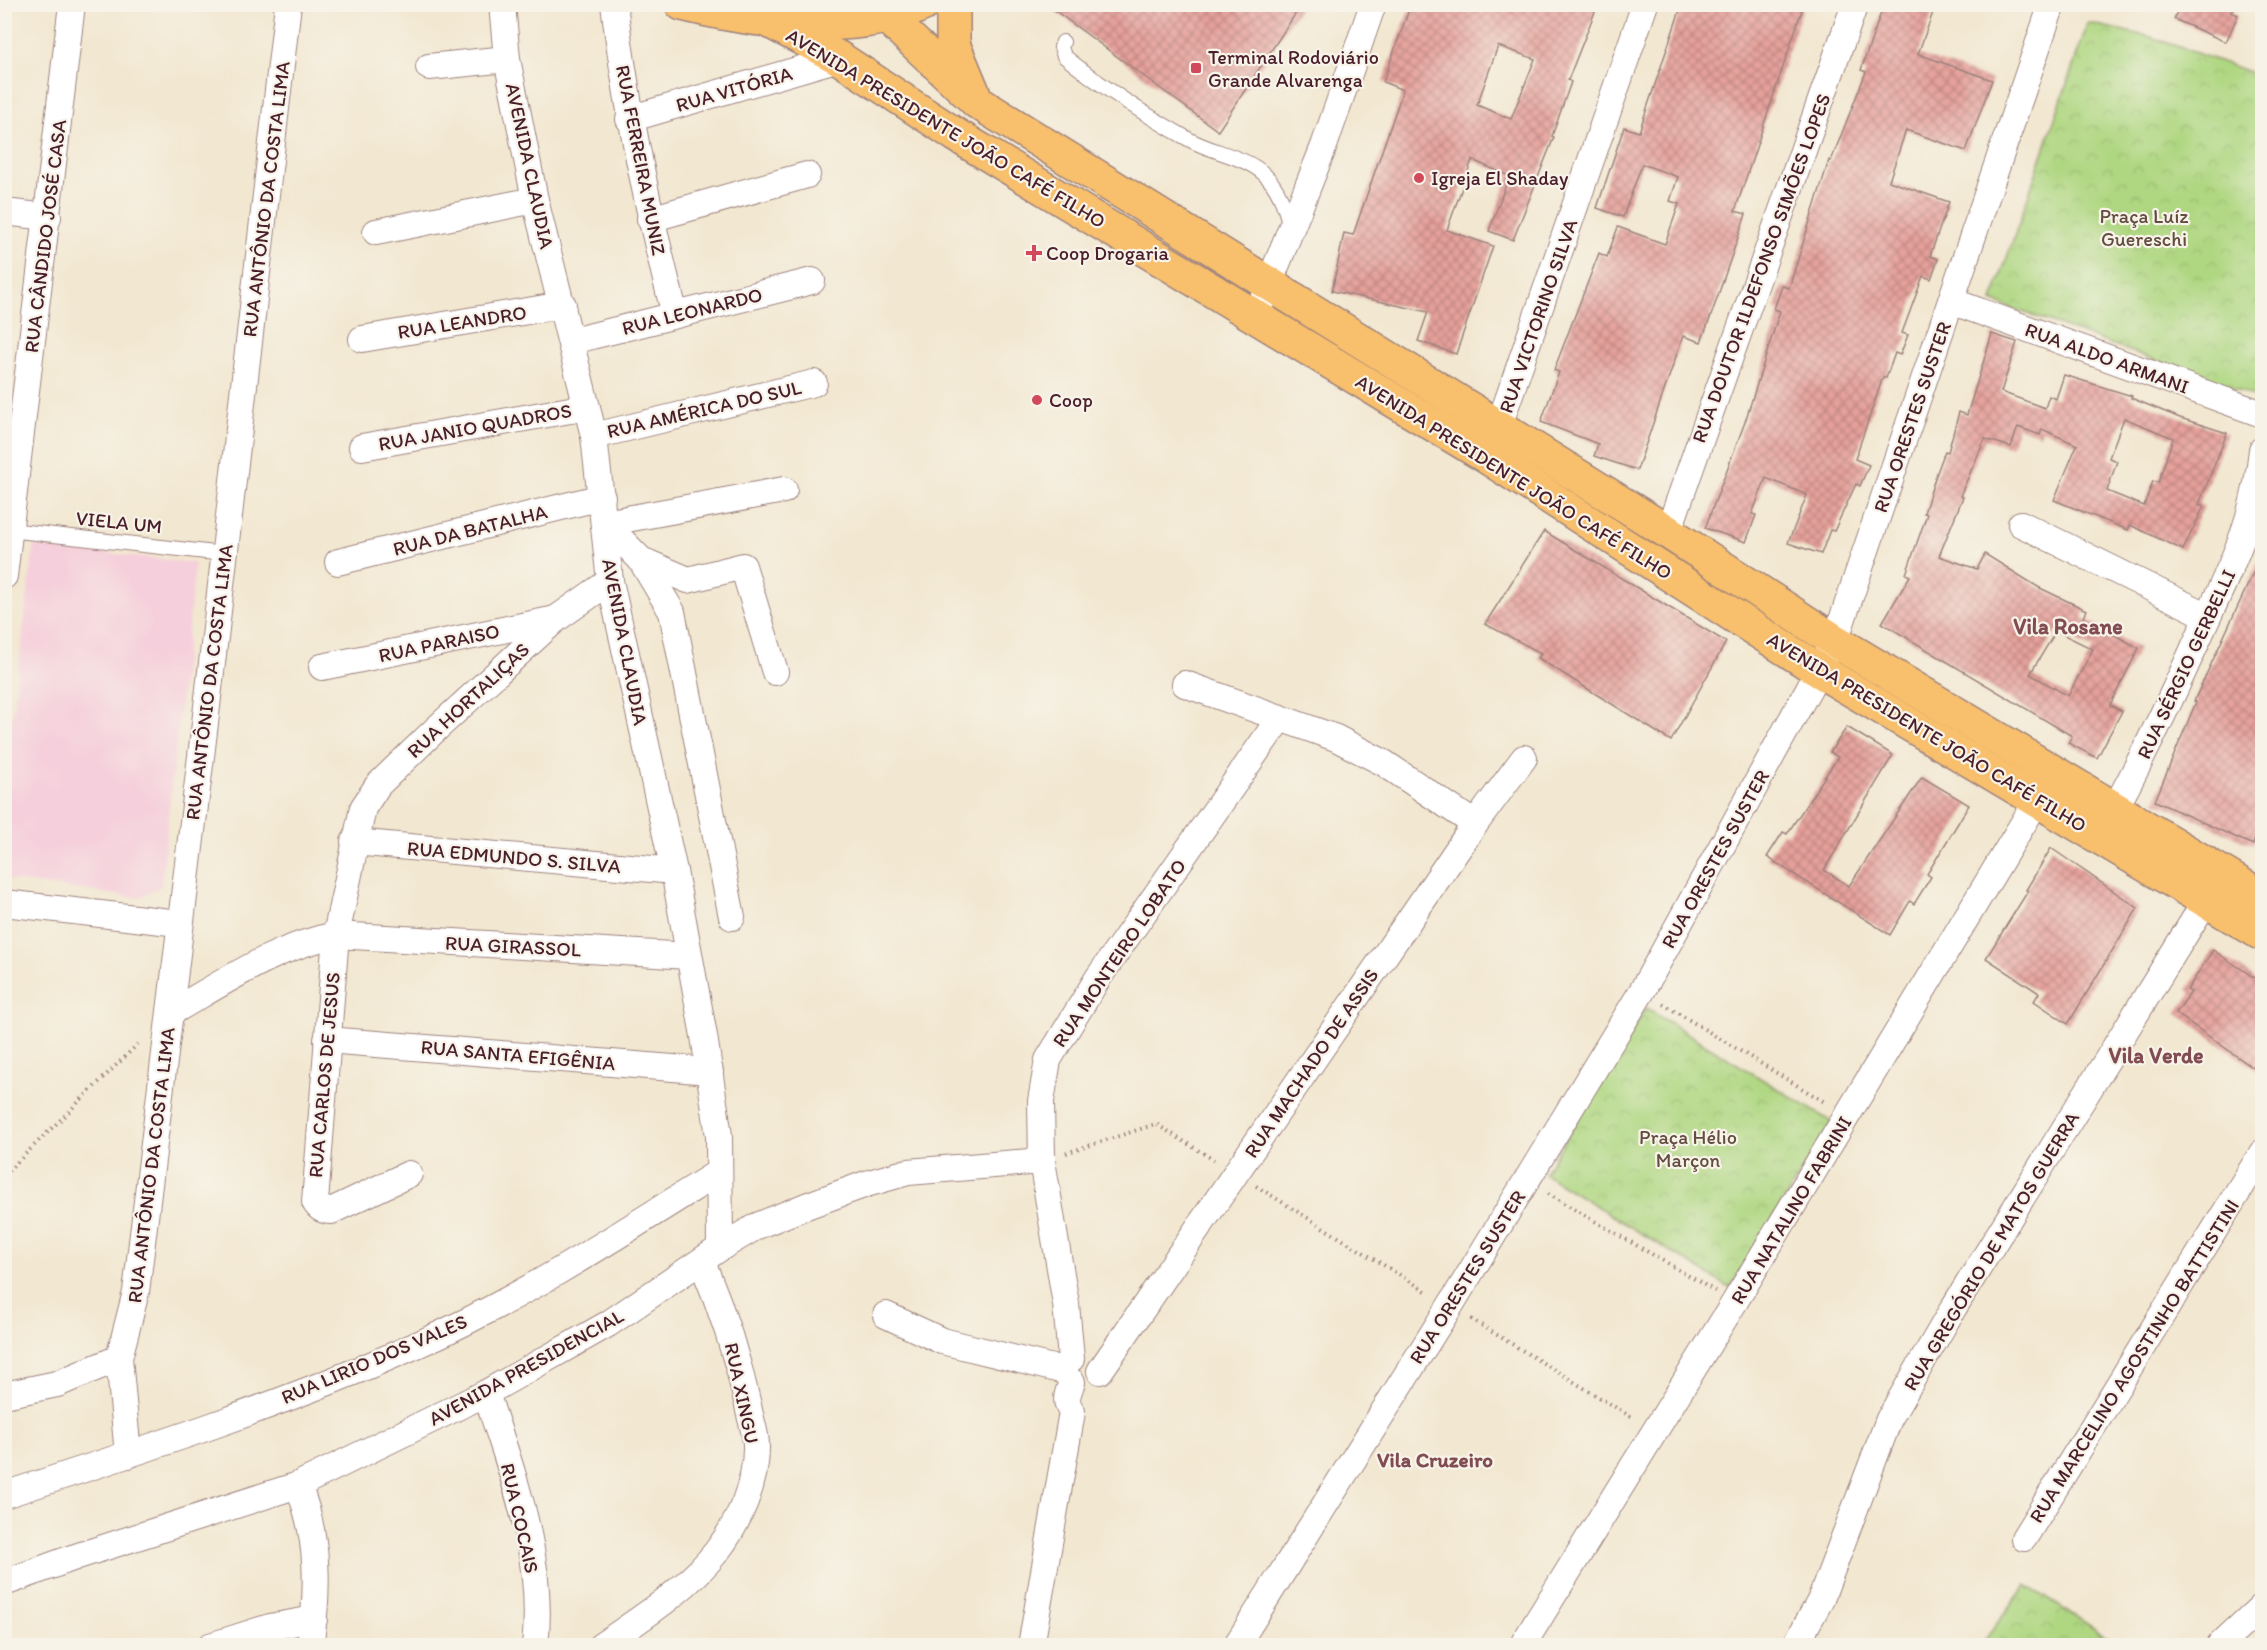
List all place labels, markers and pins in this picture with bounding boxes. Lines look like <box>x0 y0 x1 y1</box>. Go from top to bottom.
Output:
place label: Terminal Rodoviário Grande Alvarenga <box>1208 45 1379 92</box>
marker: Terminal Rodoviário Grande Alvarenga <box>1189 61 1203 75</box>
place label: Igreja El Shaday <box>1431 166 1569 190</box>
marker: Igreja El Shaday <box>1412 171 1426 185</box>
place label: Coop Drogaria <box>1046 241 1169 265</box>
marker: Coop Drogaria <box>1027 246 1041 260</box>
place label: Coop <box>1049 388 1093 412</box>
marker: Coop <box>1030 393 1044 407</box>

